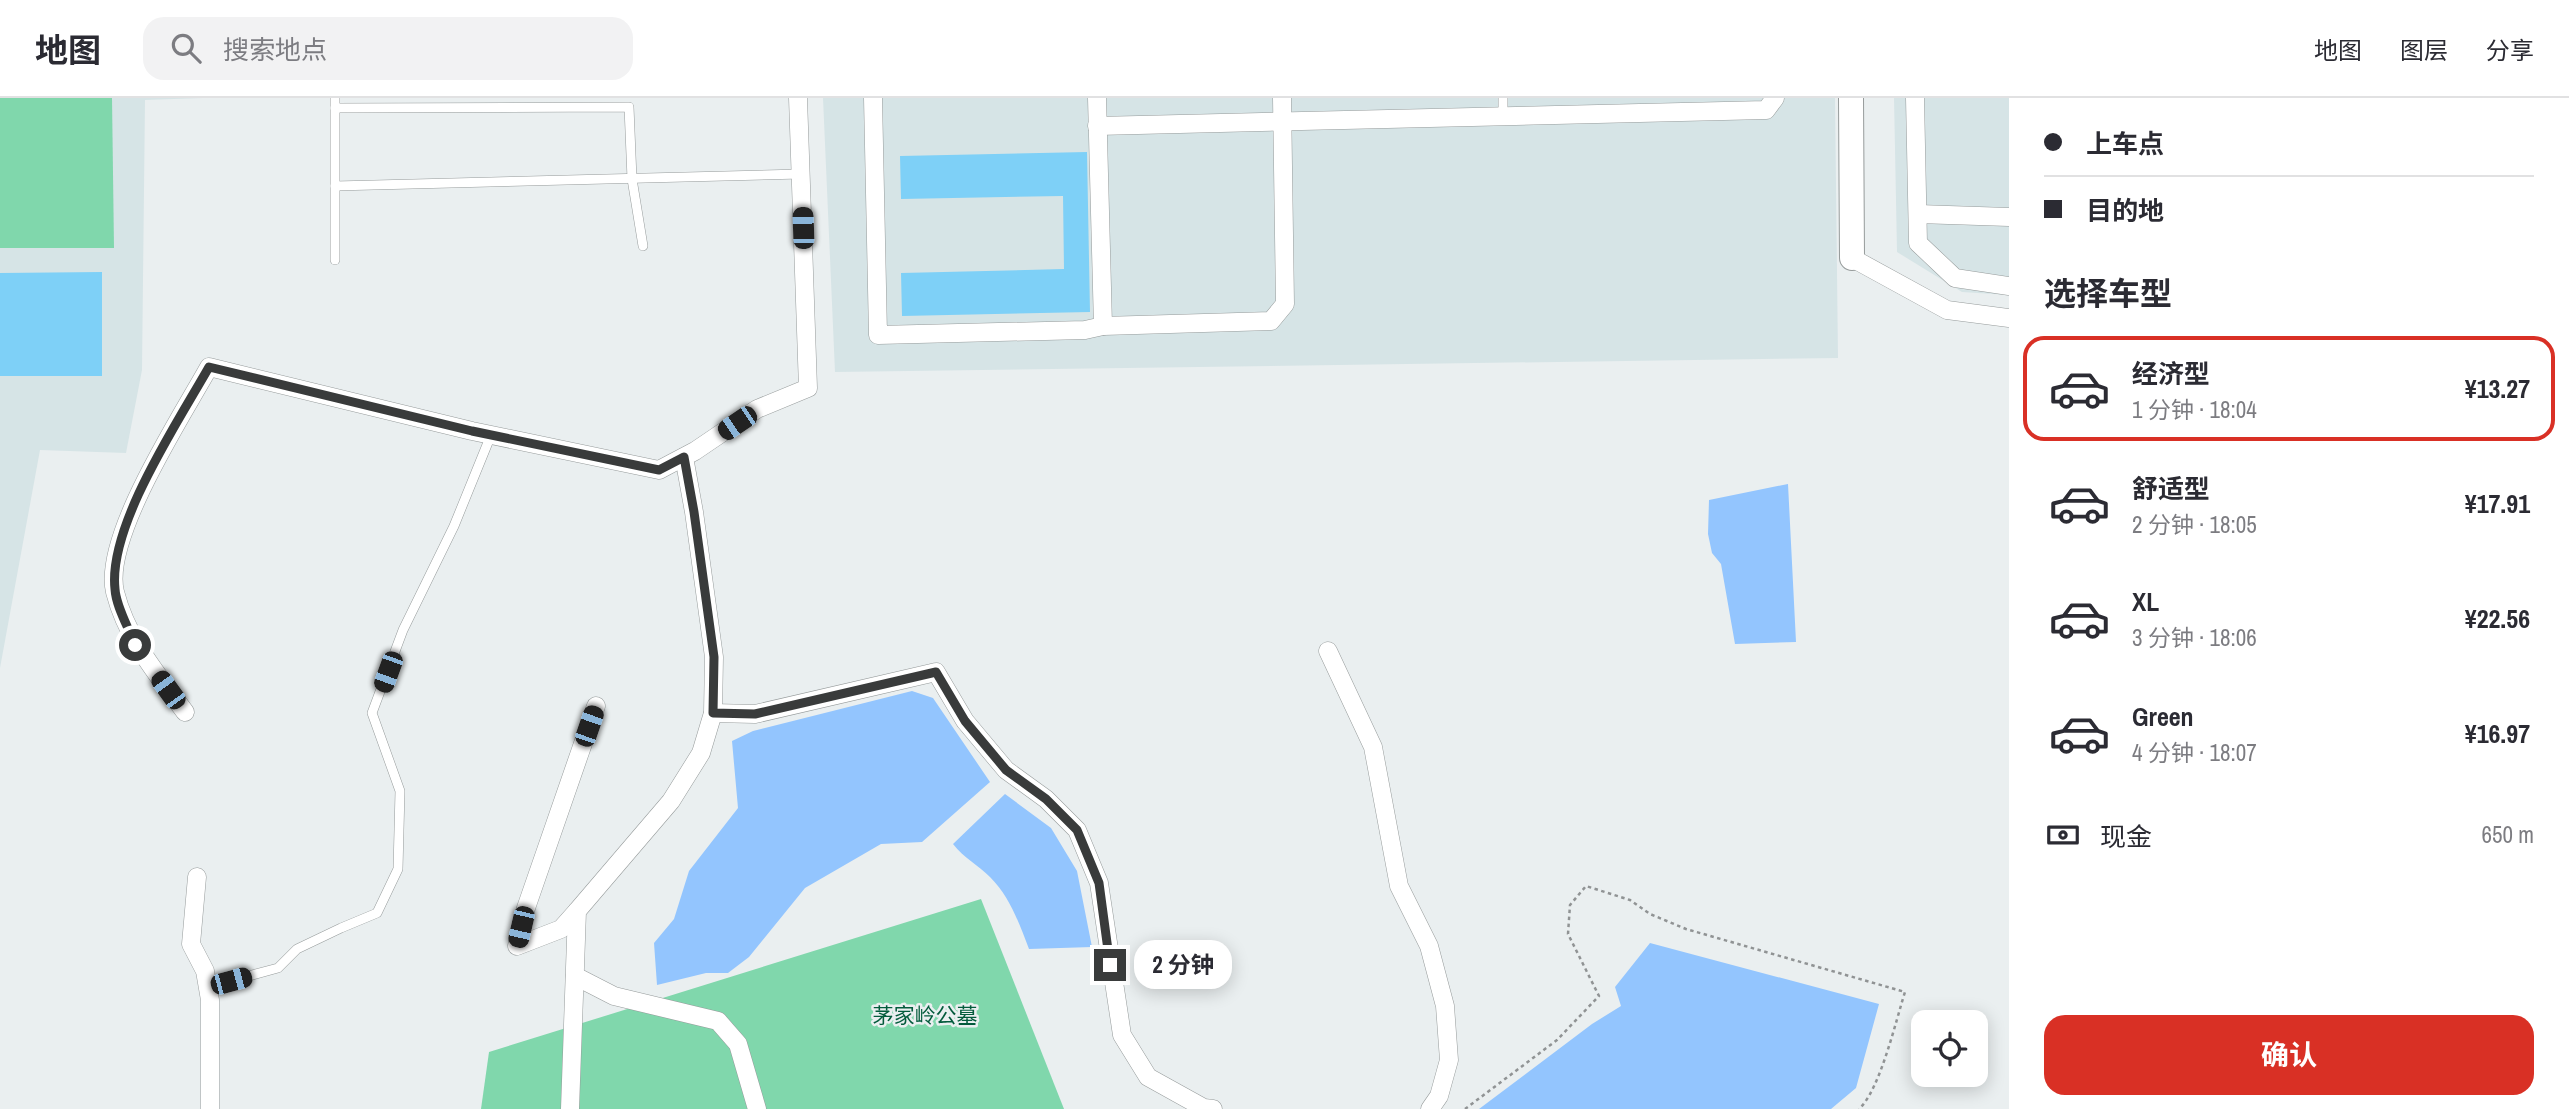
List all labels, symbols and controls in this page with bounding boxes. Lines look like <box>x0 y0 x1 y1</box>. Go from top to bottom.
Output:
search box <box>143 17 633 80</box>
text: 地图 <box>35 28 101 72</box>
icon: search <box>167 29 205 67</box>
text: 搜索地点 <box>223 32 327 67</box>
text: 地图 <box>2314 34 2362 66</box>
text: 图层 <box>2400 34 2448 66</box>
text: 分享 <box>2486 34 2534 66</box>
text: 上车点 <box>2086 126 2164 161</box>
text: 目的地 <box>2086 193 2164 228</box>
car <box>792 207 815 249</box>
text: 选择车型 <box>2044 272 2172 315</box>
text: 经济型 <box>2132 356 2210 391</box>
icon: car <box>2048 357 2111 420</box>
text: ¥13.27 <box>2465 371 2530 406</box>
text: 1 分钟 · 18:04 <box>2132 394 2257 425</box>
car <box>714 403 761 443</box>
text: 舒适型 <box>2132 471 2210 506</box>
icon: car <box>2048 472 2111 535</box>
text: ¥17.91 <box>2465 486 2530 521</box>
text: 2 分钟 · 18:05 <box>2132 509 2257 540</box>
text: XL <box>2132 584 2159 619</box>
icon: car <box>2048 587 2111 650</box>
text: ¥22.56 <box>2465 601 2530 636</box>
text: 3 分钟 · 18:06 <box>2132 622 2257 653</box>
route start <box>119 629 151 661</box>
car <box>371 649 406 695</box>
car <box>148 667 189 713</box>
text: Green <box>2132 699 2194 734</box>
icon: car <box>2048 702 2111 765</box>
car <box>573 703 606 749</box>
text: ¥16.97 <box>2465 716 2530 751</box>
text: 4 分钟 · 18:07 <box>2132 737 2257 768</box>
icon: cash <box>2044 816 2082 854</box>
text: 现金 <box>2100 819 2152 854</box>
text: 650 m <box>2482 819 2534 850</box>
car <box>507 904 536 950</box>
callout: 2 分钟 <box>1134 940 1232 990</box>
route end <box>1094 949 1126 981</box>
text: 2 分钟 <box>1152 949 1214 980</box>
car <box>208 965 255 997</box>
park label: 茅家岭公墓 <box>873 1001 978 1030</box>
map controls <box>1911 1010 1988 1087</box>
button: locate <box>1911 1010 1988 1087</box>
button: 确认 <box>2044 1015 2534 1095</box>

